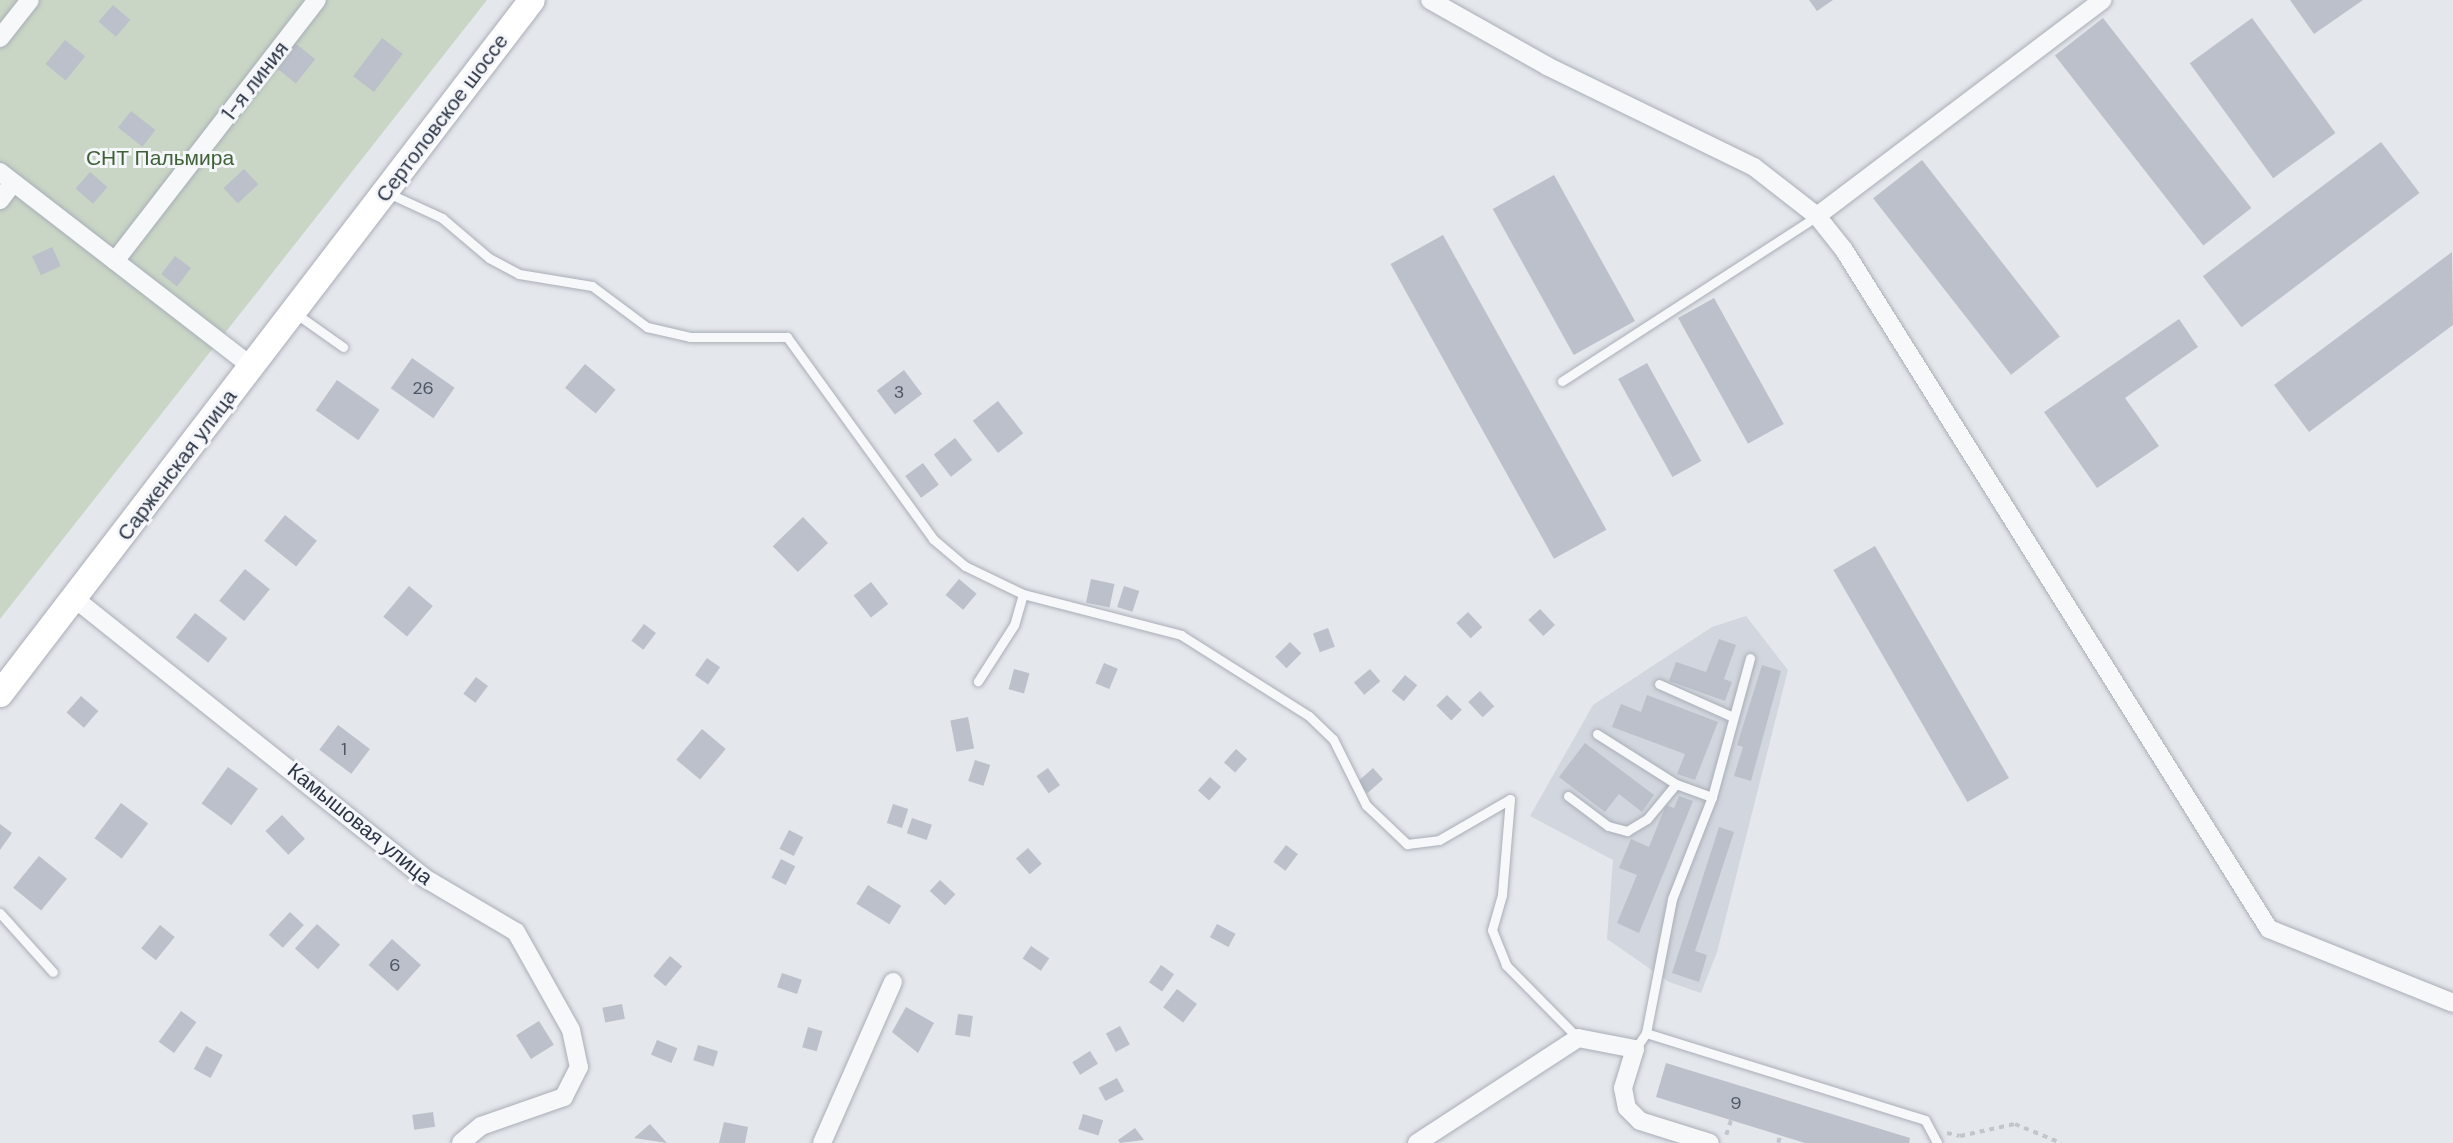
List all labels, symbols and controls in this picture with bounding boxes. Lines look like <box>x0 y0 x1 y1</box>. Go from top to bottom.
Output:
street label: Сертоловское шоссе <box>371 29 513 207</box>
street label: 1-я линия <box>216 36 294 126</box>
park label: СНТ Пальмира <box>86 145 234 171</box>
house number: 26 <box>412 377 434 399</box>
house number: 3 <box>894 381 904 403</box>
street label: Сарженская улица <box>112 385 242 545</box>
house number: 1 <box>341 738 347 760</box>
street label: Камышовая улица <box>282 758 438 890</box>
house number: 6 <box>389 954 401 976</box>
house number: 9 <box>1730 1092 1742 1114</box>

